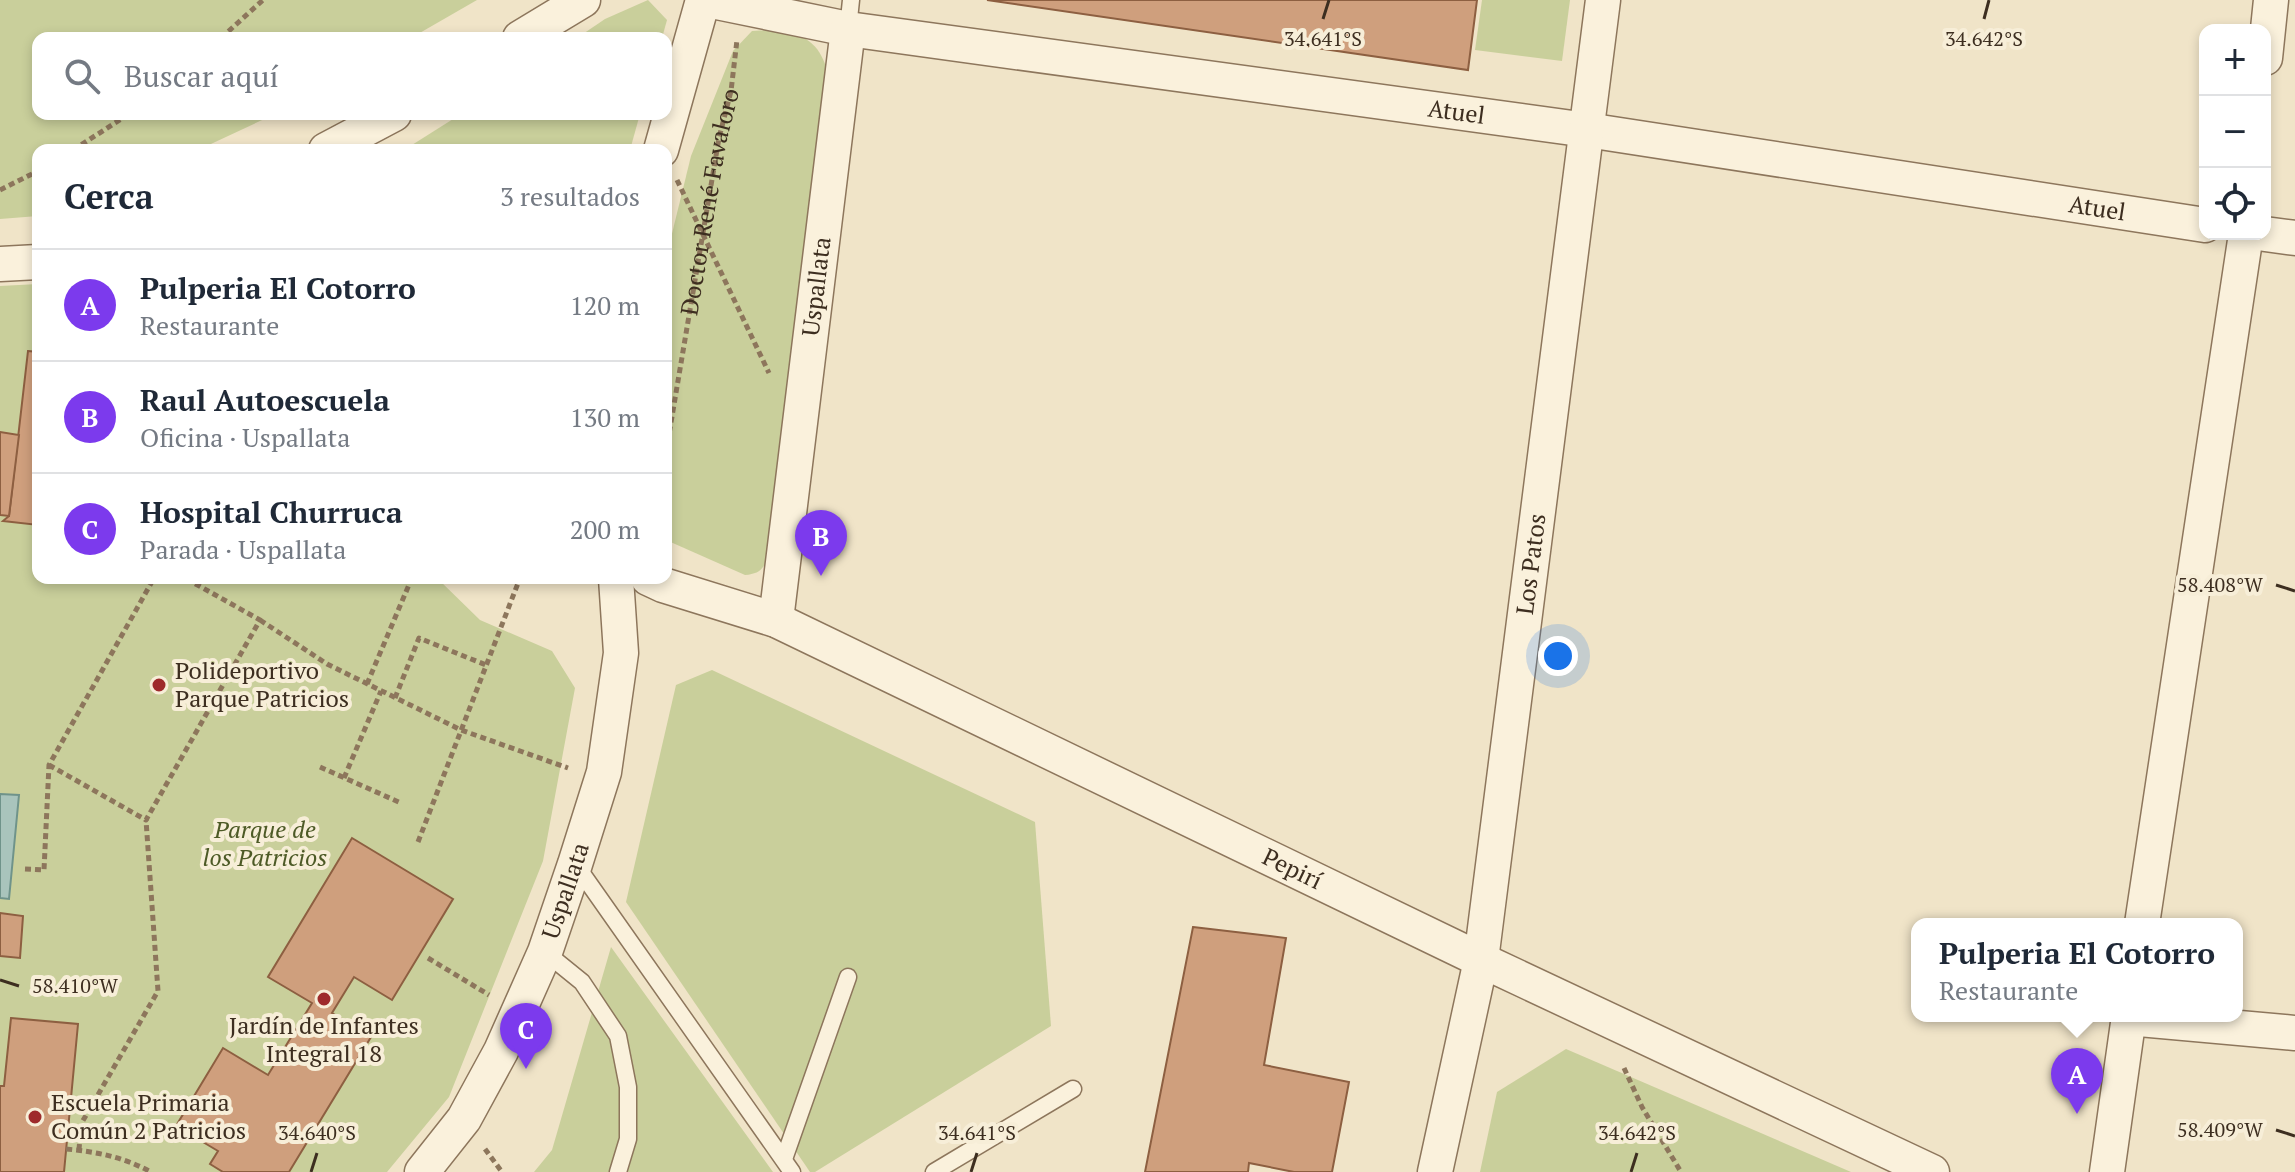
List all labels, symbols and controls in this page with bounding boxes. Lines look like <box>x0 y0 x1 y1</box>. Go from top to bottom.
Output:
map controls <box>2199 24 2271 240</box>
button: + <box>2199 24 2271 96</box>
text: 34.641°S <box>1284 25 1362 52</box>
text: 34.642°S <box>1945 25 2023 52</box>
search box <box>32 32 672 120</box>
icon: search <box>60 54 104 98</box>
text: Buscar aquí <box>124 56 278 96</box>
street label: Doctor René Favaloro <box>672 85 746 318</box>
street label: Atuel <box>1426 91 1487 131</box>
button: − <box>2199 96 2271 168</box>
button: locate <box>2199 168 2271 240</box>
text: Cerca <box>64 174 154 219</box>
text: 3 resultados <box>500 179 640 213</box>
street label: Atuel <box>2067 187 2128 228</box>
street label: Uspallata <box>794 235 838 338</box>
text: Pulperia El Cotorro <box>140 268 416 308</box>
text: A <box>81 288 99 322</box>
text: 120 m <box>570 288 640 322</box>
text: Restaurante <box>140 308 279 342</box>
text: Raul Autoescuela <box>140 380 390 420</box>
text: B <box>82 400 98 434</box>
text: 130 m <box>570 400 640 434</box>
text: Oficina · Uspallata <box>140 420 350 454</box>
text: Hospital Churruca <box>140 492 403 532</box>
pin: B <box>795 510 847 576</box>
text: C <box>82 512 98 546</box>
text: 200 m <box>570 512 640 546</box>
street label: Los Patos <box>1508 512 1553 616</box>
text: Parada · Uspallata <box>140 532 346 566</box>
text: 58.408°W <box>2177 571 2263 598</box>
your location <box>1538 636 1578 676</box>
place label: Polideportivo Parque Patricios <box>175 654 349 714</box>
marker: Polideportivo Parque Patricios <box>150 676 168 694</box>
park label: Parque de los Patricios <box>203 813 327 873</box>
street label: Uspallata <box>534 838 596 943</box>
street label: Pepirí <box>1257 840 1328 896</box>
popup <box>1911 918 2243 1022</box>
text: Pulperia El Cotorro <box>1939 933 2215 973</box>
text: 58.410°W <box>32 972 118 999</box>
text: Restaurante <box>1939 973 2078 1007</box>
marker: Jardín de Infantes Integral 18 <box>315 990 333 1008</box>
pin: C <box>500 1003 552 1069</box>
place label: Jardín de Infantes Integral 18 <box>229 1009 419 1069</box>
pin: A <box>2051 1048 2103 1114</box>
place label: Escuela Primaria Común 2 Patricios <box>51 1086 246 1146</box>
marker: Escuela Primaria Común 2 Patricios <box>26 1108 44 1126</box>
text: 58.409°W <box>2177 1116 2263 1143</box>
text: 34.640°S <box>278 1119 356 1146</box>
text: 34.641°S <box>938 1119 1016 1146</box>
text: 34.642°S <box>1598 1119 1676 1146</box>

